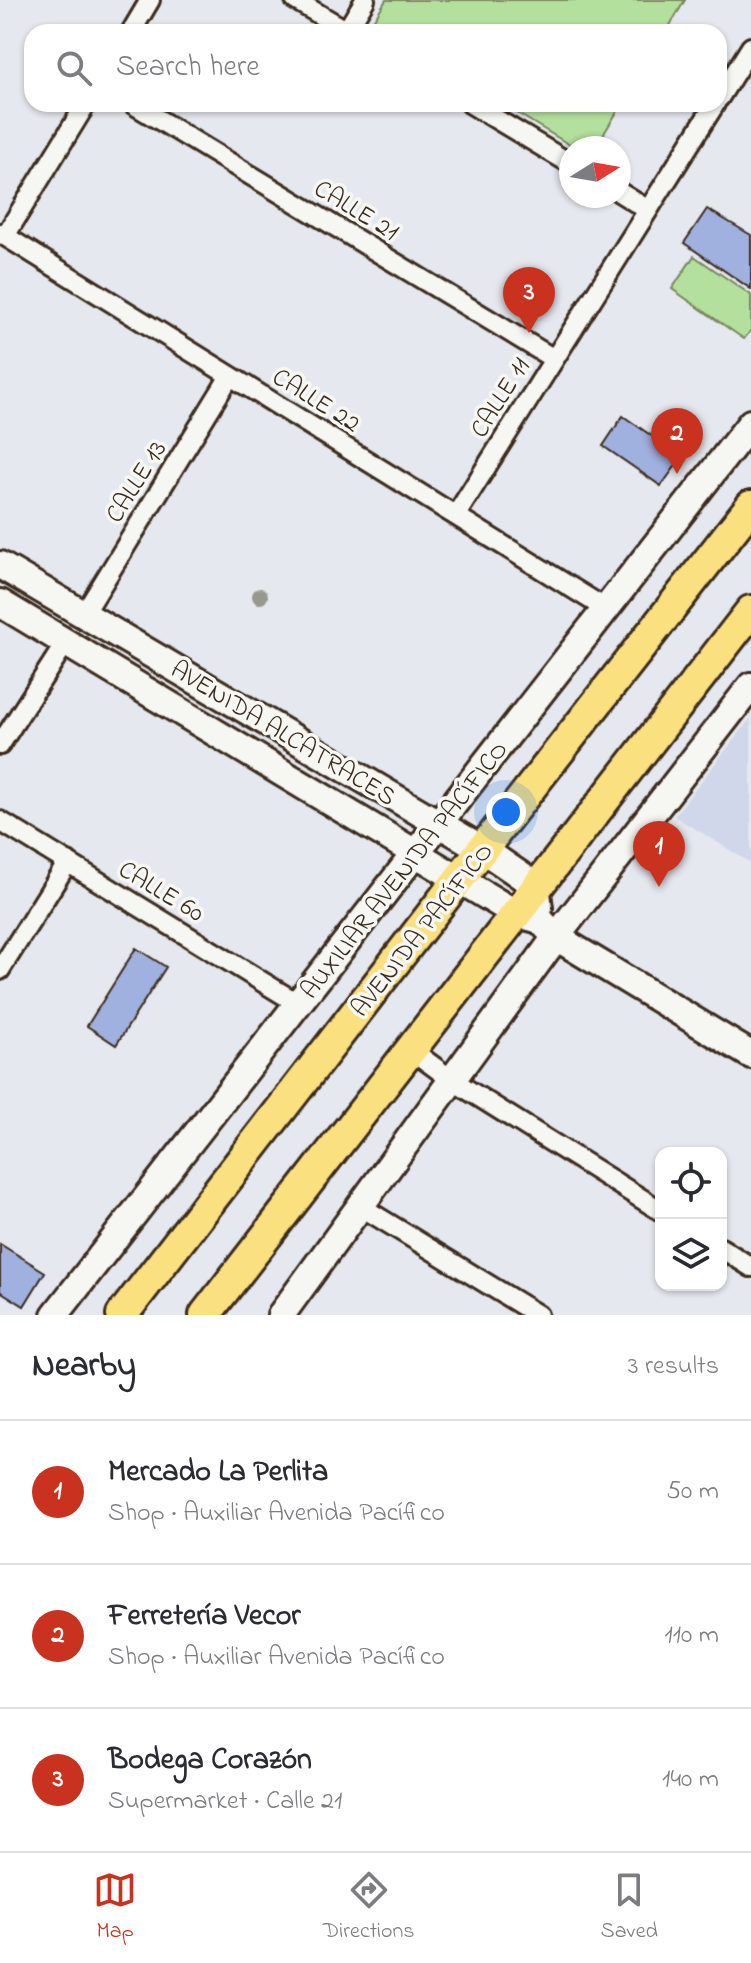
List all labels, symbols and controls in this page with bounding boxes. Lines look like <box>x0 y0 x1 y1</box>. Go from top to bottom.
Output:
search box <box>24 24 727 112</box>
icon: search <box>52 46 96 90</box>
text: Search here <box>116 46 260 90</box>
north arrow <box>559 136 631 208</box>
street label: CALLE 21 <box>306 171 405 252</box>
pin: 3 <box>503 267 555 333</box>
street label: CALLE 11 <box>462 351 541 446</box>
street label: CALLE 22 <box>264 360 367 444</box>
pin: 2 <box>651 408 703 474</box>
street label: CALLE 13 <box>97 434 178 531</box>
street label: AVENIDA ALCATRACES <box>162 652 402 817</box>
street label: AUXILIAR AVENIDA PACÍFICO <box>293 734 513 1004</box>
your location <box>486 792 526 832</box>
pin: 1 <box>633 821 685 887</box>
street label: AVENIDA PACÍFICO <box>343 836 499 1022</box>
street label: CALLE 60 <box>110 852 211 933</box>
map controls <box>655 1147 727 1291</box>
button: locate <box>655 1147 727 1219</box>
button: layers <box>655 1219 727 1291</box>
text: Nearby <box>32 1342 136 1392</box>
text: 3 results <box>628 1348 719 1386</box>
text: Mercado La Perlita <box>108 1451 328 1495</box>
text: 1 <box>54 1473 62 1511</box>
text: 50 m <box>666 1473 719 1511</box>
text: Shop · Auxiliar Avenida Pacífico <box>108 1495 445 1533</box>
text: Ferretería Vecor <box>108 1595 301 1639</box>
text: 2 <box>52 1617 64 1655</box>
text: 110 m <box>665 1617 719 1655</box>
text: Shop · Auxiliar Avenida Pacífico <box>108 1639 445 1677</box>
text: Bodega Corazón <box>108 1739 312 1783</box>
text: 3 <box>53 1761 63 1799</box>
text: 140 m <box>662 1761 719 1799</box>
text: Supermarket · Calle 21 <box>108 1783 342 1821</box>
tab: Map <box>93 1868 137 1948</box>
tab: Directions <box>323 1868 414 1948</box>
tab: Saved <box>601 1868 658 1948</box>

